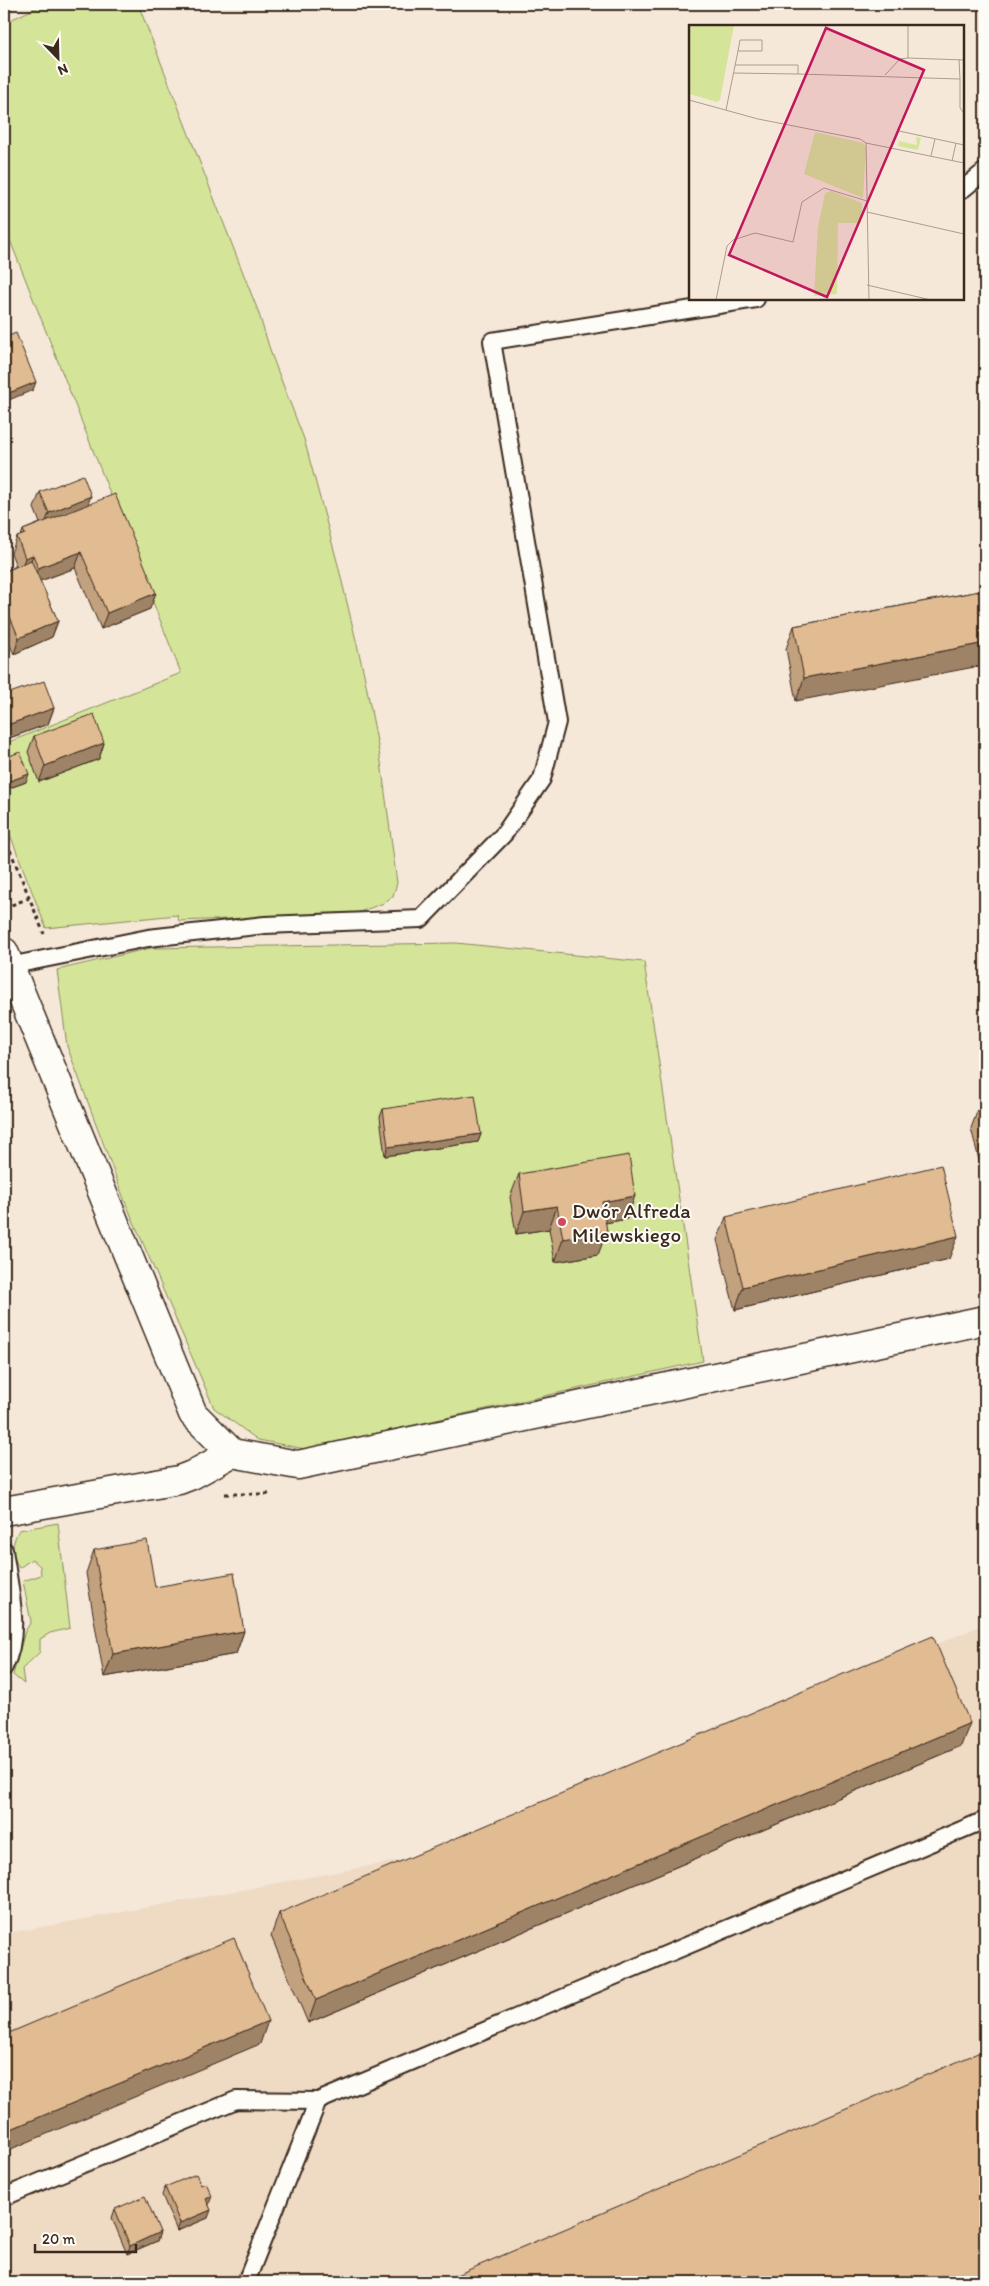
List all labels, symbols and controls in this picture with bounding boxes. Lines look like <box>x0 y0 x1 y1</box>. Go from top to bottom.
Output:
inset map <box>689 25 964 300</box>
north arrow <box>32 32 82 82</box>
text: N <box>55 60 71 79</box>
place label: Dwór Alfreda Milewskiego <box>572 1198 691 1247</box>
marker: Dwór Alfreda Milewskiego <box>556 1216 568 1228</box>
scale bar <box>35 2221 136 2253</box>
text: 20 m <box>42 2230 76 2248</box>

